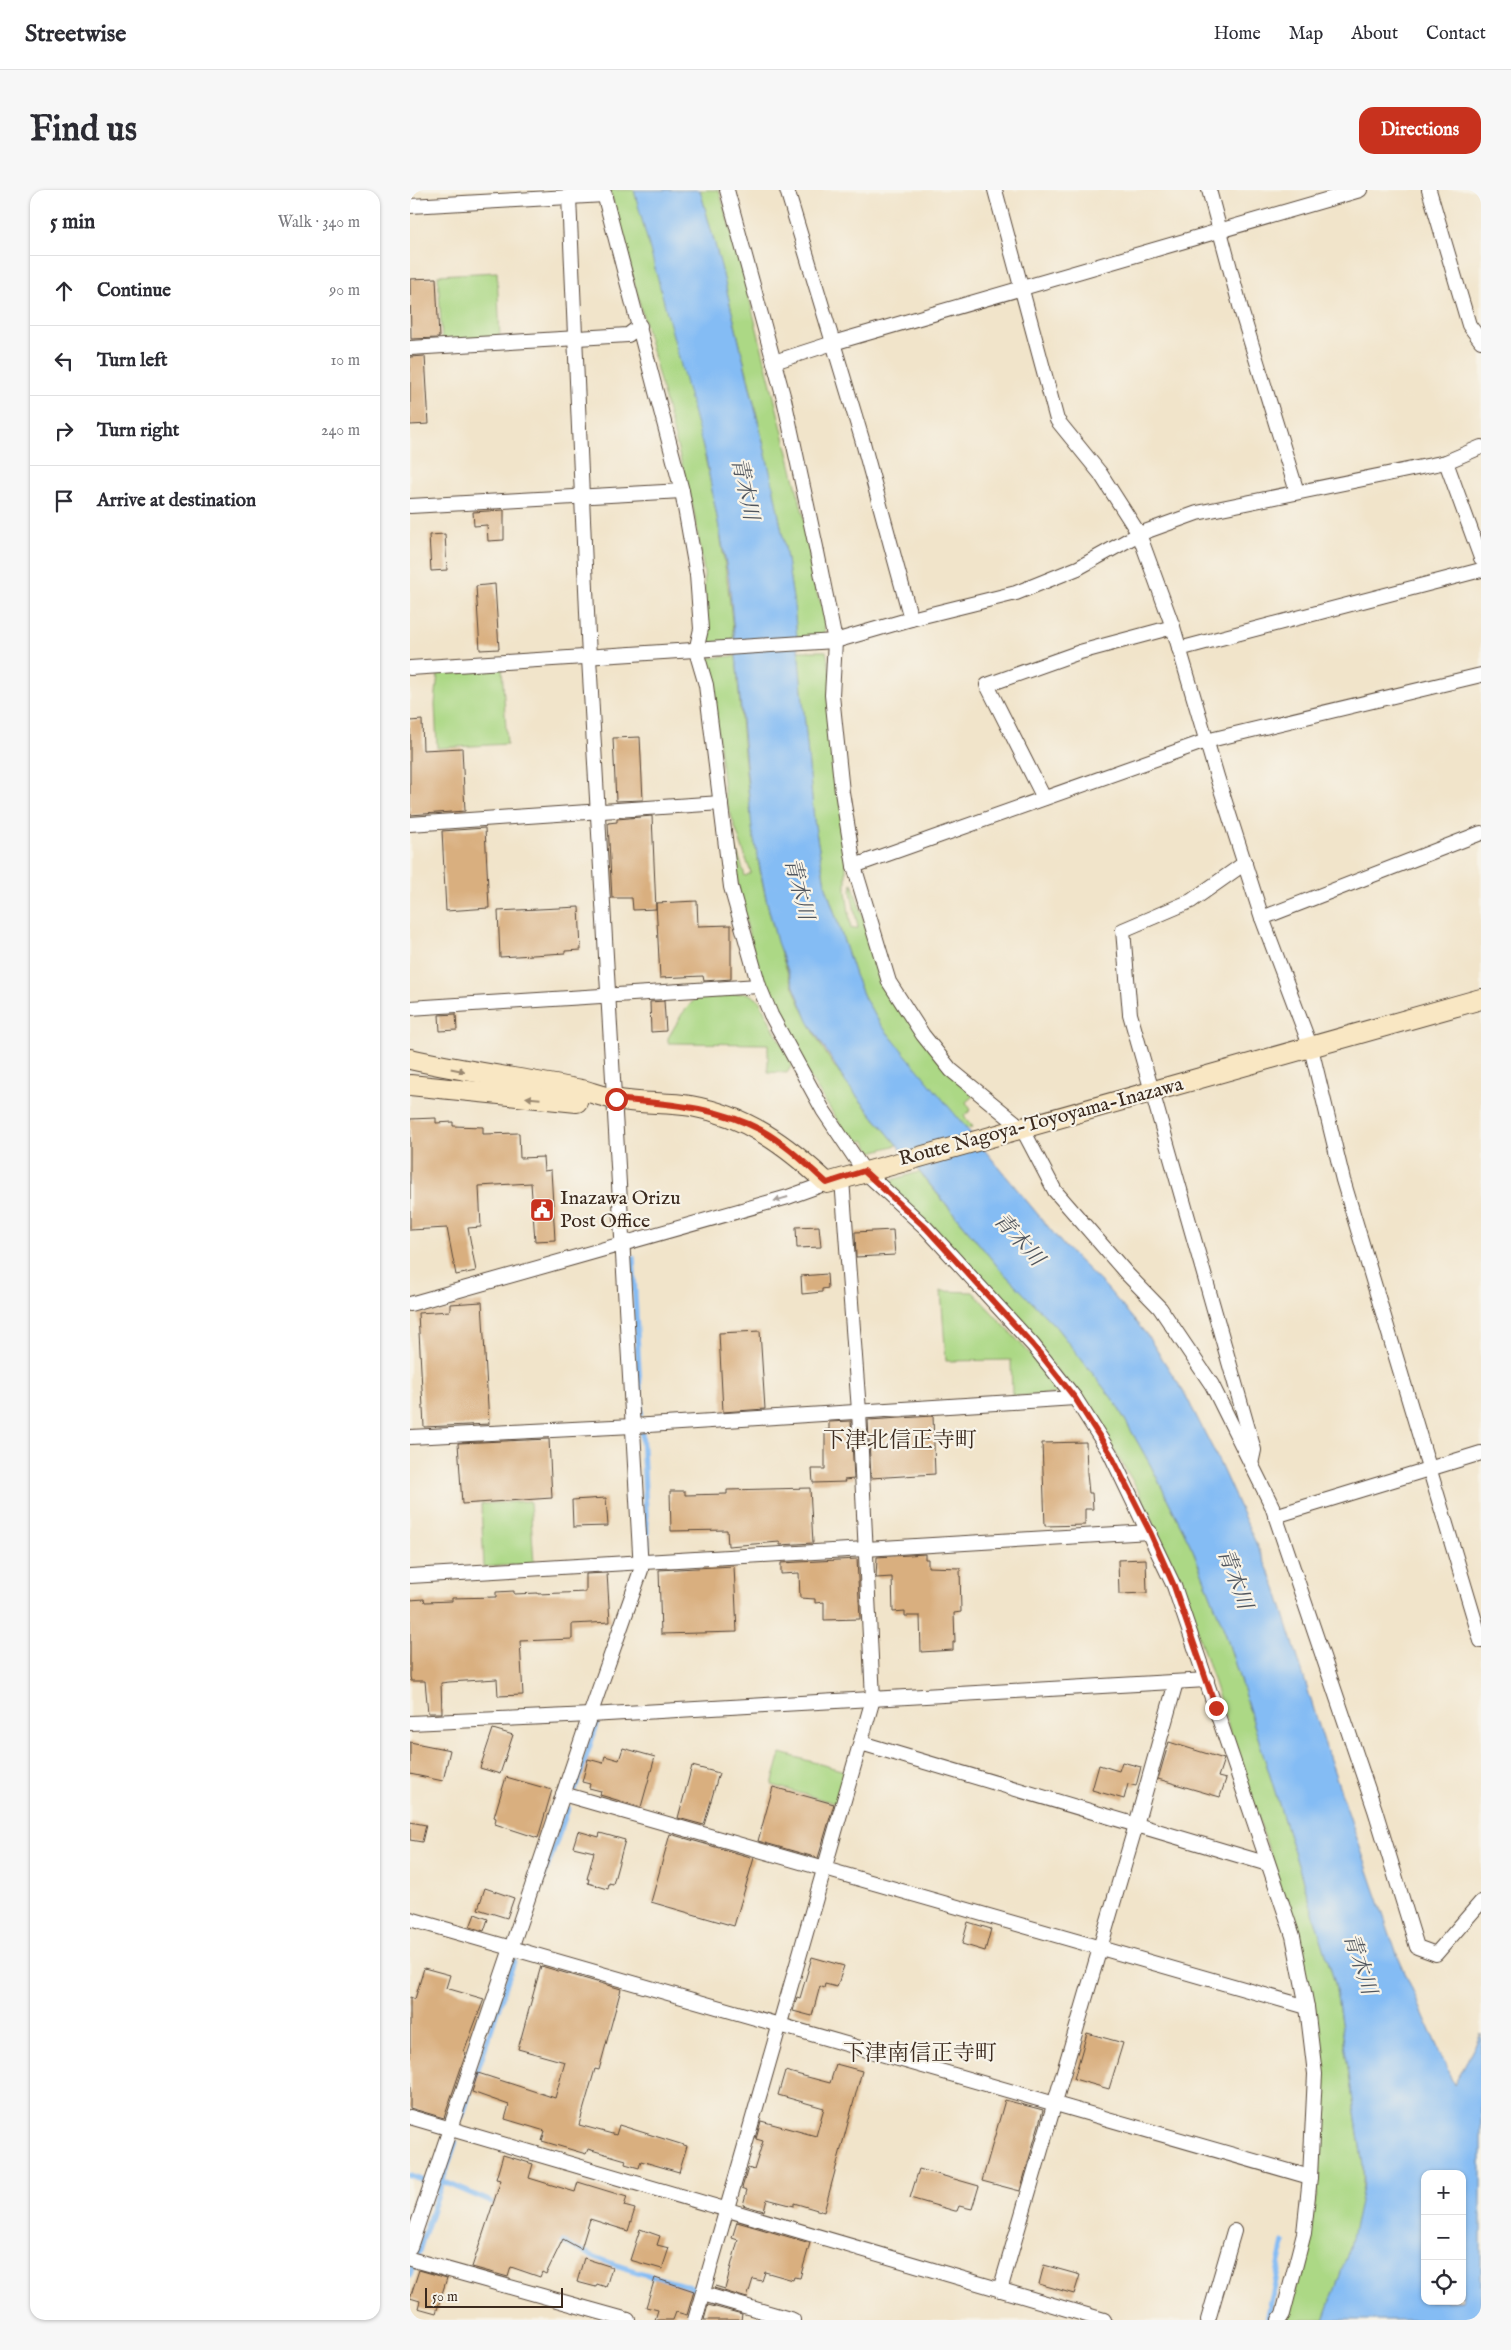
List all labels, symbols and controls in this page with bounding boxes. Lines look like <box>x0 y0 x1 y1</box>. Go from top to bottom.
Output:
text: Streetwise <box>25 19 126 50</box>
text: Home <box>1214 23 1261 46</box>
text: Map <box>1289 23 1323 46</box>
text: About <box>1351 23 1398 46</box>
text: Contact <box>1426 23 1486 46</box>
button: Directions <box>1359 107 1481 154</box>
text: Find us <box>30 108 137 153</box>
text: 5 min <box>50 209 95 236</box>
text: Walk · 340 m <box>278 213 360 233</box>
icon: ahead <box>50 277 78 305</box>
text: Continue <box>97 279 171 303</box>
text: 90 m <box>329 281 360 301</box>
icon: left <box>50 347 78 375</box>
text: Turn left <box>97 349 168 373</box>
text: 10 m <box>330 351 360 371</box>
icon: right <box>50 417 78 445</box>
text: Turn right <box>97 419 179 443</box>
text: 240 m <box>321 421 360 441</box>
water label: 青木川 <box>724 455 764 525</box>
icon: arrive <box>50 487 78 515</box>
text: Arrive at destination <box>97 489 256 513</box>
water label: 青木川 <box>777 855 819 925</box>
one-way arrow <box>450 1066 466 1074</box>
street label: Route Nagoya-Toyoyama-Inazawa <box>896 1072 1186 1172</box>
route start <box>605 1088 628 1111</box>
one-way arrow <box>524 1094 540 1102</box>
place label: Inazawa Orizu Post Office <box>560 1186 681 1234</box>
one-way arrow <box>773 1195 788 1203</box>
public building icon: Inazawa Orizu Post Office <box>529 1197 555 1223</box>
water label: 青木川 <box>987 1208 1050 1274</box>
district label: 下津北信正寺町 <box>823 1427 977 1455</box>
water label: 青木川 <box>1211 1545 1258 1615</box>
route end <box>1205 1697 1228 1720</box>
water label: 青木川 <box>1336 1930 1382 2000</box>
district label: 下津南信正寺町 <box>843 2040 997 2068</box>
map controls <box>1421 2170 1466 2305</box>
button: + <box>1421 2170 1466 2215</box>
button: − <box>1421 2215 1466 2260</box>
button: locate <box>1421 2260 1466 2305</box>
scale bar <box>425 2285 562 2308</box>
text: 50 m <box>432 2288 458 2306</box>

